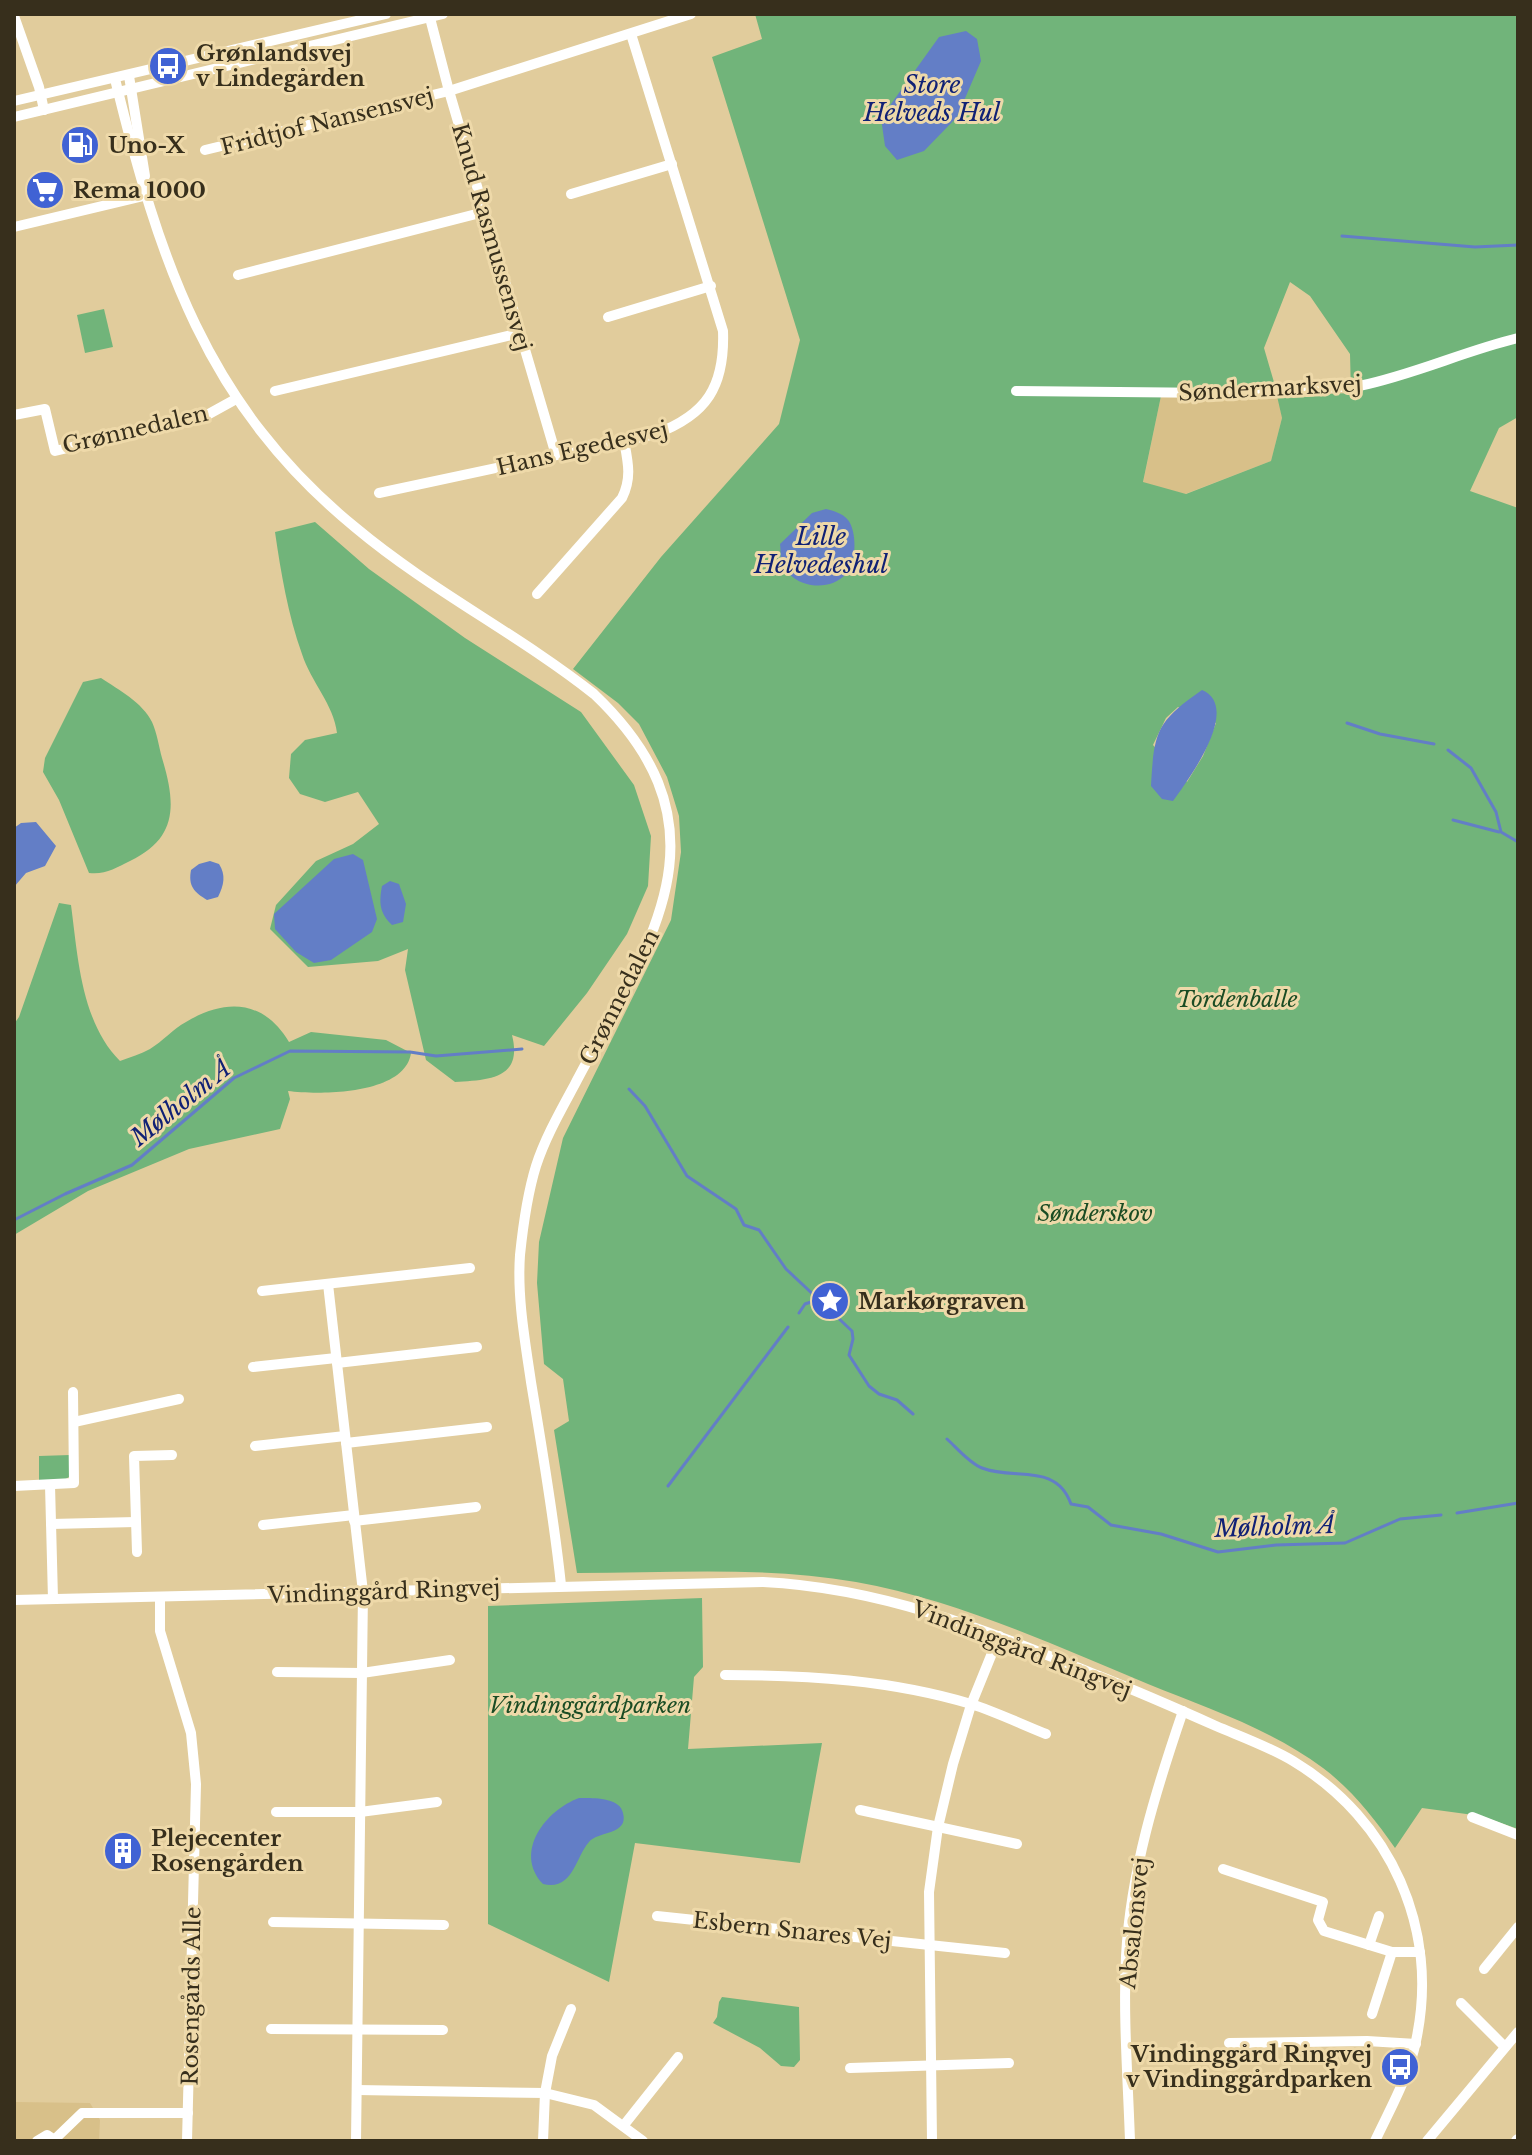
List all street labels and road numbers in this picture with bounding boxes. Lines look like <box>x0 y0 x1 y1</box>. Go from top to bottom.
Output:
street label: Fridtjof Nansensvej <box>218 82 436 161</box>
street label: Knud Rasmussensvej <box>446 120 537 354</box>
street label: Søndermarksvej <box>1178 370 1362 407</box>
street label: Grønnedalen <box>60 400 211 459</box>
street label: Hans Egedesvej <box>494 416 670 481</box>
street label: Grønnedalen <box>574 925 665 1070</box>
street label: Vindinggård Ringvej <box>266 1574 501 1609</box>
street label: Vindinggård Ringvej <box>907 1595 1135 1704</box>
street label: Absalonsvej <box>1114 1856 1155 1991</box>
street label: Rosengårds Alle <box>176 1906 207 2086</box>
street label: Esbern Snares Vej <box>691 1907 893 1954</box>

